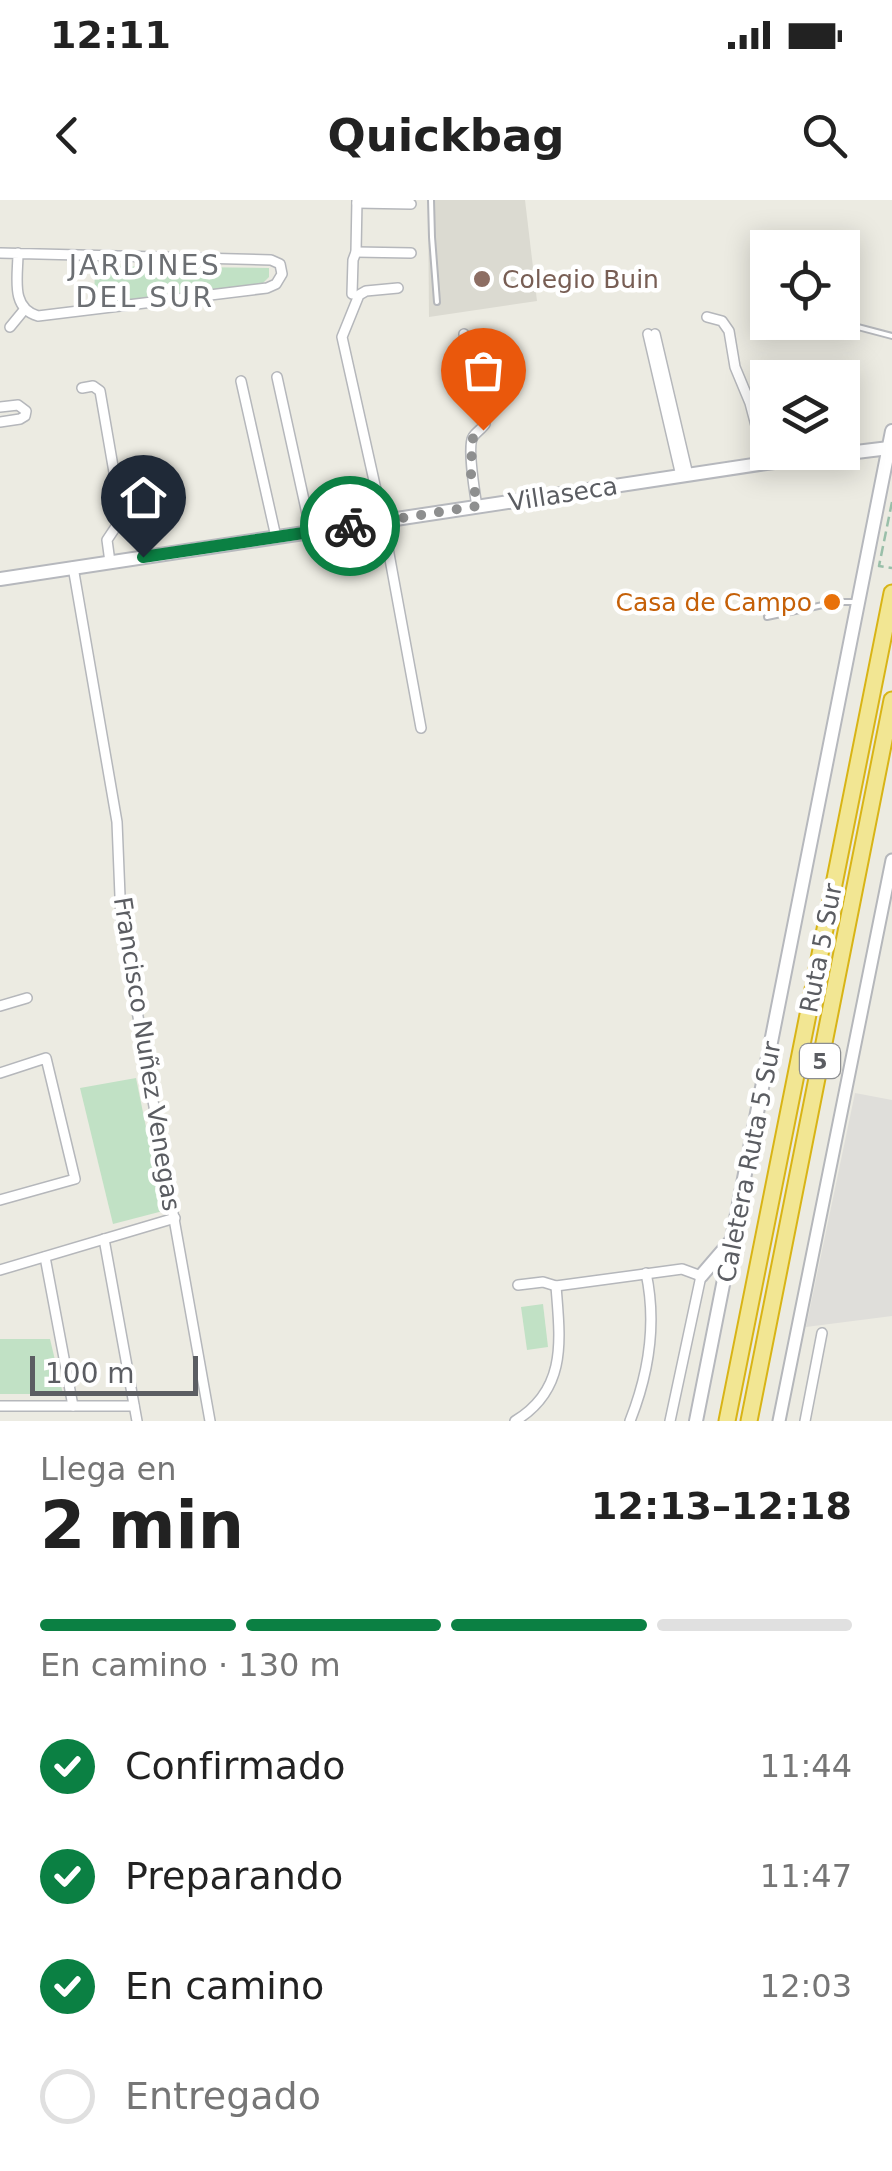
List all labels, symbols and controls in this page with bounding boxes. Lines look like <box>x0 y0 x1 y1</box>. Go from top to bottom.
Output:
text: 12:11 <box>50 13 171 57</box>
icon: back <box>40 108 95 163</box>
icon: search <box>797 108 852 163</box>
text: Quickbag <box>327 109 565 162</box>
map controls <box>750 230 860 470</box>
button: locate <box>750 230 860 340</box>
district label: JARDINES DEL SUR <box>67 249 221 314</box>
place label: Colegio Buin <box>502 265 659 294</box>
marker: Colegio Buin <box>471 268 493 290</box>
pin <box>441 328 526 431</box>
icon: bag <box>456 343 511 398</box>
button: layers <box>750 360 860 470</box>
pin <box>101 455 186 558</box>
icon: home <box>116 470 171 525</box>
street label: Villaseca <box>506 471 620 517</box>
courier <box>300 476 400 576</box>
icon: bike <box>323 499 378 554</box>
place label: Casa de Campo <box>615 588 812 617</box>
marker: Casa de Campo <box>821 591 843 613</box>
street label: Ruta 5 Sur <box>794 880 848 1015</box>
street label: Francisco Nuñez Venegas <box>108 895 186 1213</box>
street label: Caletera Ruta 5 Sur <box>711 1038 787 1285</box>
road number: 5 <box>800 1044 840 1078</box>
scale bar <box>30 1351 198 1396</box>
text: 100 m <box>45 1357 135 1390</box>
text: Llega en <box>40 1450 176 1488</box>
text: 12:13–12:18 <box>591 1484 852 1528</box>
text: 2 min <box>40 1488 244 1563</box>
text: En camino · 130 m <box>40 1646 341 1684</box>
icon: check <box>40 1739 95 1794</box>
text: Confirmado <box>125 1744 345 1788</box>
text: 11:44 <box>760 1747 852 1785</box>
icon: check <box>40 1849 95 1904</box>
text: Preparando <box>125 1854 343 1898</box>
text: 11:47 <box>760 1857 852 1895</box>
icon: check <box>40 1959 95 2014</box>
text: En camino <box>125 1964 324 2008</box>
text: 12:03 <box>760 1967 852 2005</box>
text: Entregado <box>125 2074 321 2118</box>

